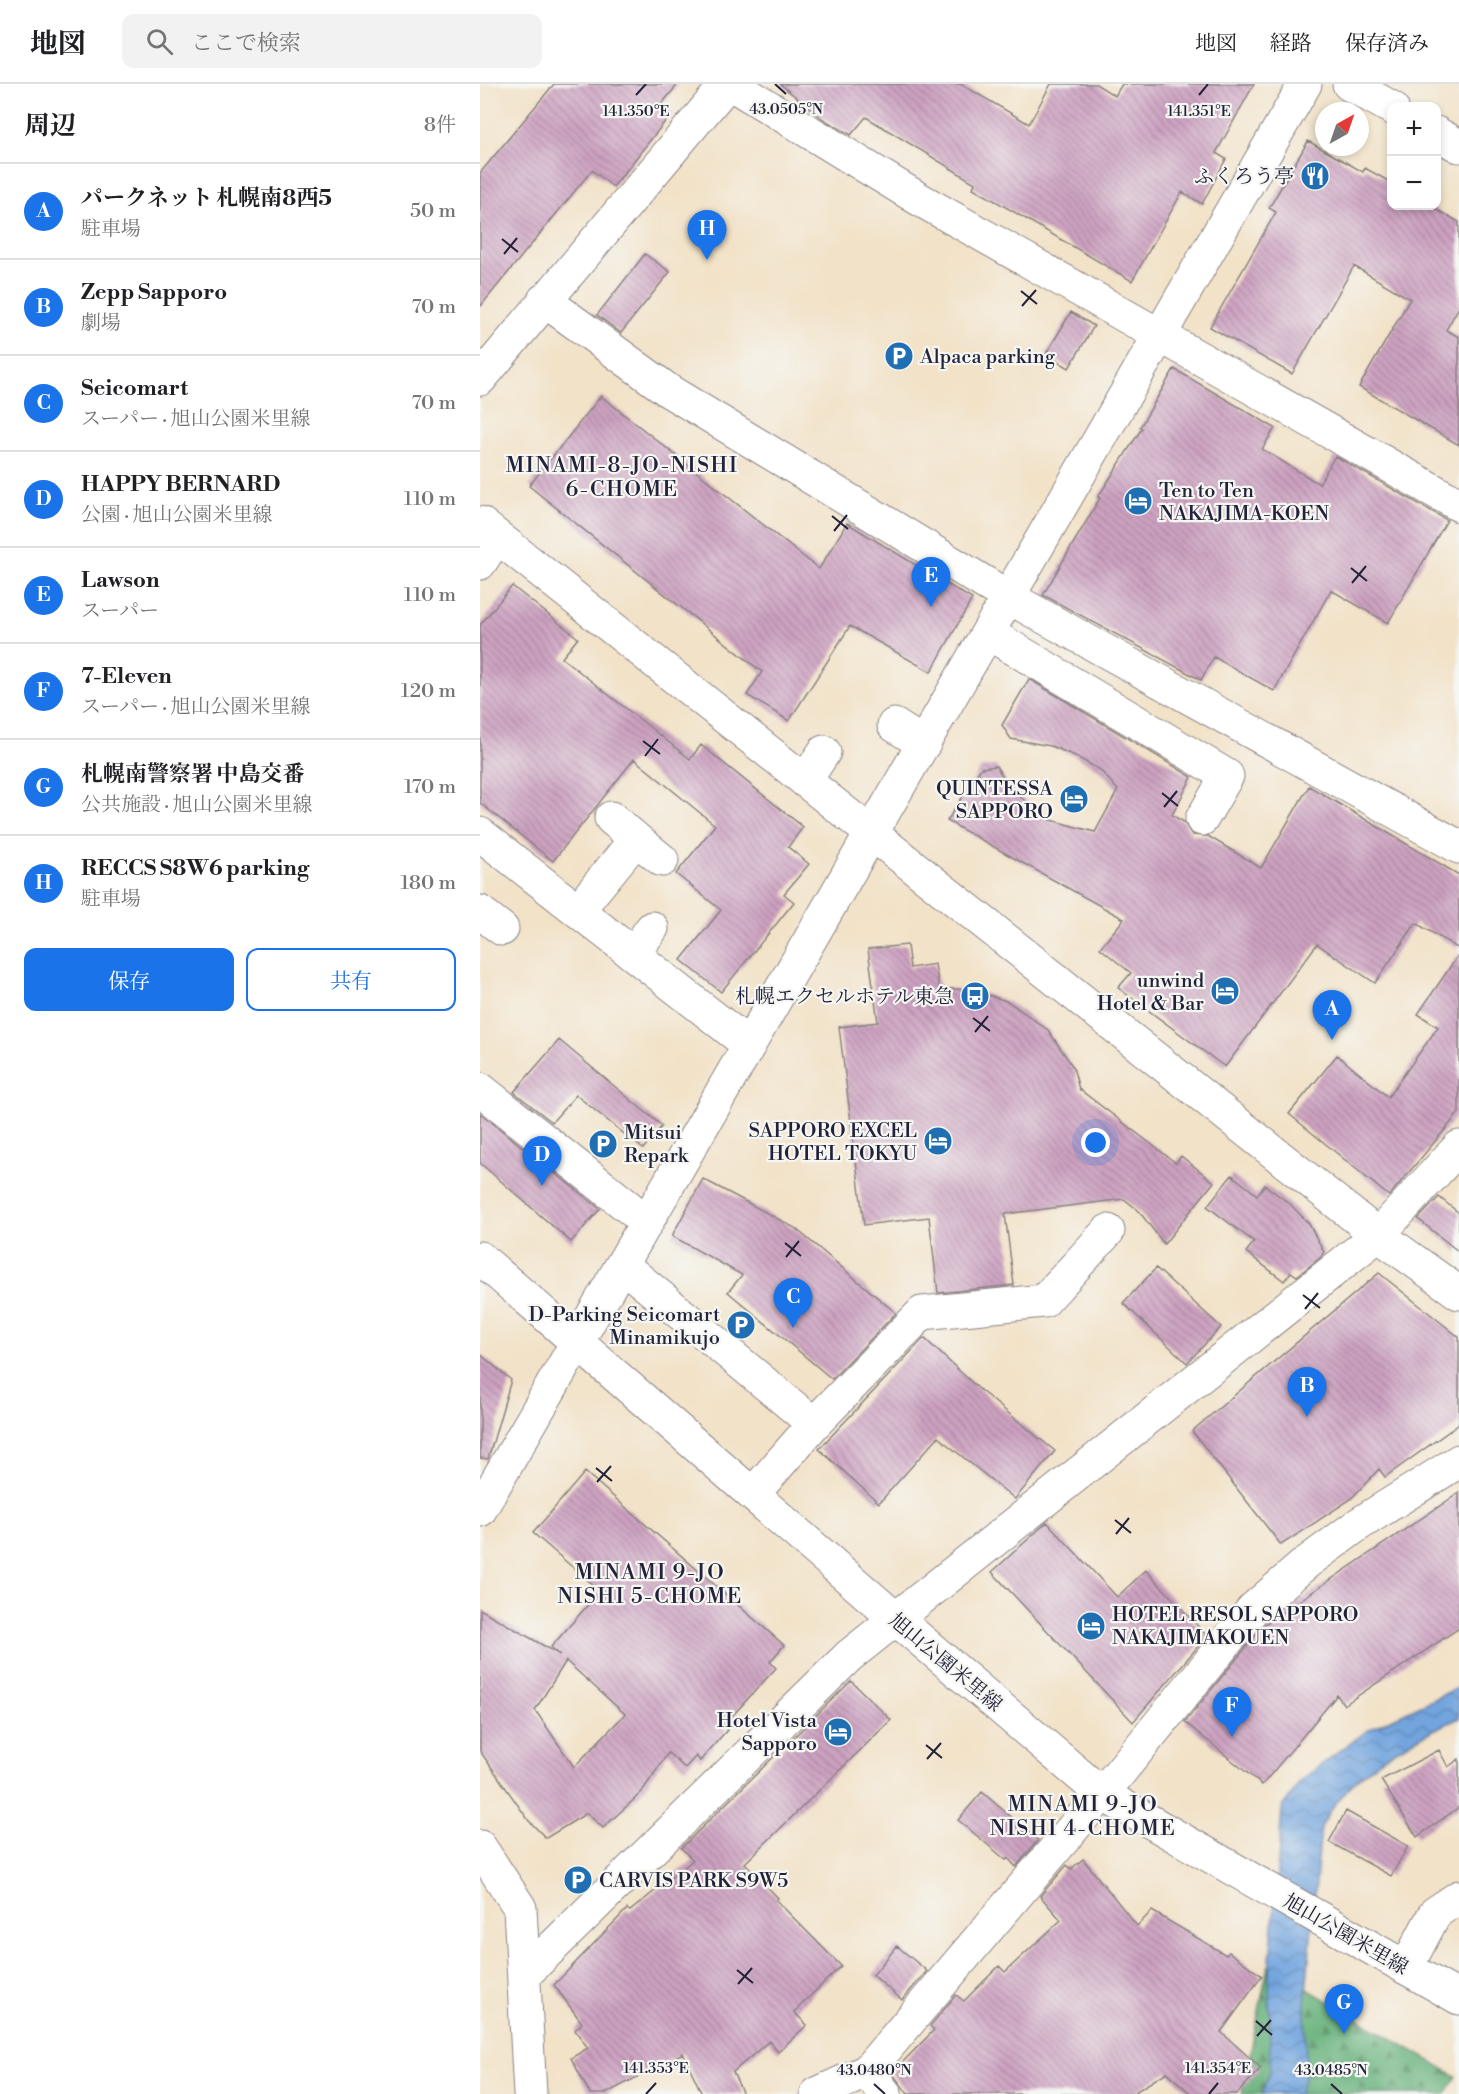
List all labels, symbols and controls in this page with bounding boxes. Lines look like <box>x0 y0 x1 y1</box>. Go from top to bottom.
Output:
search box <box>122 14 542 68</box>
icon: search <box>143 25 176 58</box>
text: 地図 <box>30 27 86 62</box>
text: ここで検索 <box>191 30 301 57</box>
text: 地図 <box>1195 31 1237 57</box>
text: 経路 <box>1270 31 1312 57</box>
text: 保存済み <box>1345 31 1429 57</box>
text: 43.0505°N <box>749 100 823 119</box>
text: 141.350°E <box>602 102 670 121</box>
text: 141.351°E <box>1167 102 1231 121</box>
north arrow <box>1315 102 1369 156</box>
map controls <box>1387 102 1441 210</box>
button: + <box>1387 102 1441 156</box>
text: 周辺 <box>24 110 76 142</box>
text: 8件 <box>424 113 456 138</box>
button: − <box>1387 156 1441 210</box>
restaurant icon: ふくろう亭 <box>1299 160 1331 192</box>
place label: ふくろう亭 <box>1194 165 1294 190</box>
text: パークネット 札幌南8西5 <box>81 185 332 212</box>
text: A <box>36 199 51 224</box>
text: 50 m <box>410 199 456 224</box>
pin: H <box>688 210 726 260</box>
text: 駐車場 <box>81 217 141 242</box>
text: Zepp Sapporo <box>81 279 227 306</box>
text: B <box>36 295 51 320</box>
text: 70 m <box>412 295 456 320</box>
text: 劇場 <box>81 311 121 336</box>
parking icon: Alpaca parking <box>883 340 915 372</box>
place label: Alpaca parking <box>919 345 1056 370</box>
text: Seicomart <box>81 375 188 402</box>
text: C <box>36 391 51 416</box>
text: 70 m <box>412 391 456 416</box>
text: スーパー · 旭山公園米里線 <box>81 407 311 432</box>
district label: MINAMI-8-JO-NISHI 6-CHOME <box>506 453 738 503</box>
text: HAPPY BERNARD <box>81 471 280 498</box>
place label: Ten to Ten NAKAJIMA-KOEN <box>1159 479 1329 527</box>
hotel icon: Ten to Ten NAKAJIMA-KOEN <box>1122 485 1154 517</box>
text: D <box>36 487 51 512</box>
text: 110 m <box>404 487 456 512</box>
text: 公園 · 旭山公園米里線 <box>81 503 273 528</box>
pin: E <box>912 558 950 607</box>
text: Lawson <box>81 567 159 594</box>
text: E <box>37 583 50 608</box>
text: 110 m <box>404 583 456 608</box>
text: スーパー <box>81 599 159 624</box>
text: 7-Eleven <box>81 663 172 690</box>
text: F <box>36 679 51 704</box>
text: 120 m <box>401 679 456 704</box>
text: スーパー · 旭山公園米里線 <box>81 695 311 720</box>
text: 札幌南警察署 中島交番 <box>81 761 305 788</box>
text: G <box>36 775 51 800</box>
text: 170 m <box>404 775 456 800</box>
place label: QUINTESSA SAPPORO <box>936 777 1054 825</box>
hotel icon: QUINTESSA SAPPORO <box>1058 783 1090 815</box>
text: 公共施設 · 旭山公園米里線 <box>81 793 313 818</box>
text: RECCS S8W6 parking <box>81 855 309 882</box>
text: H <box>35 871 52 896</box>
text: 180 m <box>401 871 456 896</box>
text: 駐車場 <box>81 887 141 912</box>
button: 保存 <box>24 948 234 1011</box>
button: 共有 <box>246 948 456 1011</box>
place label: unwind Hotel & Bar <box>1097 969 1205 1017</box>
hotel icon: unwind Hotel & Bar <box>1209 975 1241 1007</box>
bus stop icon: 札幌エクセルホテル東急 <box>959 980 991 1012</box>
place label: 札幌エクセルホテル東急 <box>735 985 954 1010</box>
pin: A <box>1312 990 1352 1040</box>
place label: SAPPORO EXCEL HOTEL TOKYU <box>749 1119 917 1167</box>
place label: Mitsui Repark <box>624 1121 690 1169</box>
hotel icon: SAPPORO EXCEL HOTEL TOKYU <box>922 1125 954 1157</box>
parking icon: Mitsui Repark <box>587 1128 619 1160</box>
your location <box>1081 1128 1110 1157</box>
pin: D <box>522 1136 562 1186</box>
pin: C <box>774 1278 812 1328</box>
place label: D-Parking Seicomart Minamikujo <box>529 1303 720 1351</box>
parking icon: D-Parking Seicomart Minamikujo <box>725 1309 757 1341</box>
pin: B <box>1288 1368 1326 1417</box>
district label: MINAMI 9-JO NISHI 5-CHOME <box>557 1560 743 1610</box>
place label: HOTEL RESOL SAPPORO NAKAJIMAKOUEN <box>1112 1603 1358 1651</box>
street label: 旭山公園米里線 <box>883 1609 1007 1718</box>
hotel icon: HOTEL RESOL SAPPORO NAKAJIMAKOUEN <box>1075 1610 1107 1642</box>
pin: F <box>1212 1688 1251 1737</box>
place label: Hotel Vista Sapporo <box>717 1709 818 1757</box>
hotel icon: Hotel Vista Sapporo <box>822 1716 854 1748</box>
district label: MINAMI 9-JO NISHI 4-CHOME <box>990 1792 1176 1842</box>
parking icon: CARVIS PARK S9W5 <box>562 1864 594 1896</box>
place label: CARVIS PARK S9W5 <box>599 1869 788 1894</box>
street label: 旭山公園米里線 <box>1278 1889 1412 1981</box>
pin: G <box>1324 1984 1364 2034</box>
text: 141.353°E <box>623 2059 689 2078</box>
text: 141.354°E <box>1185 2059 1251 2078</box>
text: 43.0480°N <box>836 2061 912 2080</box>
text: 43.0485°N <box>1294 2061 1368 2080</box>

